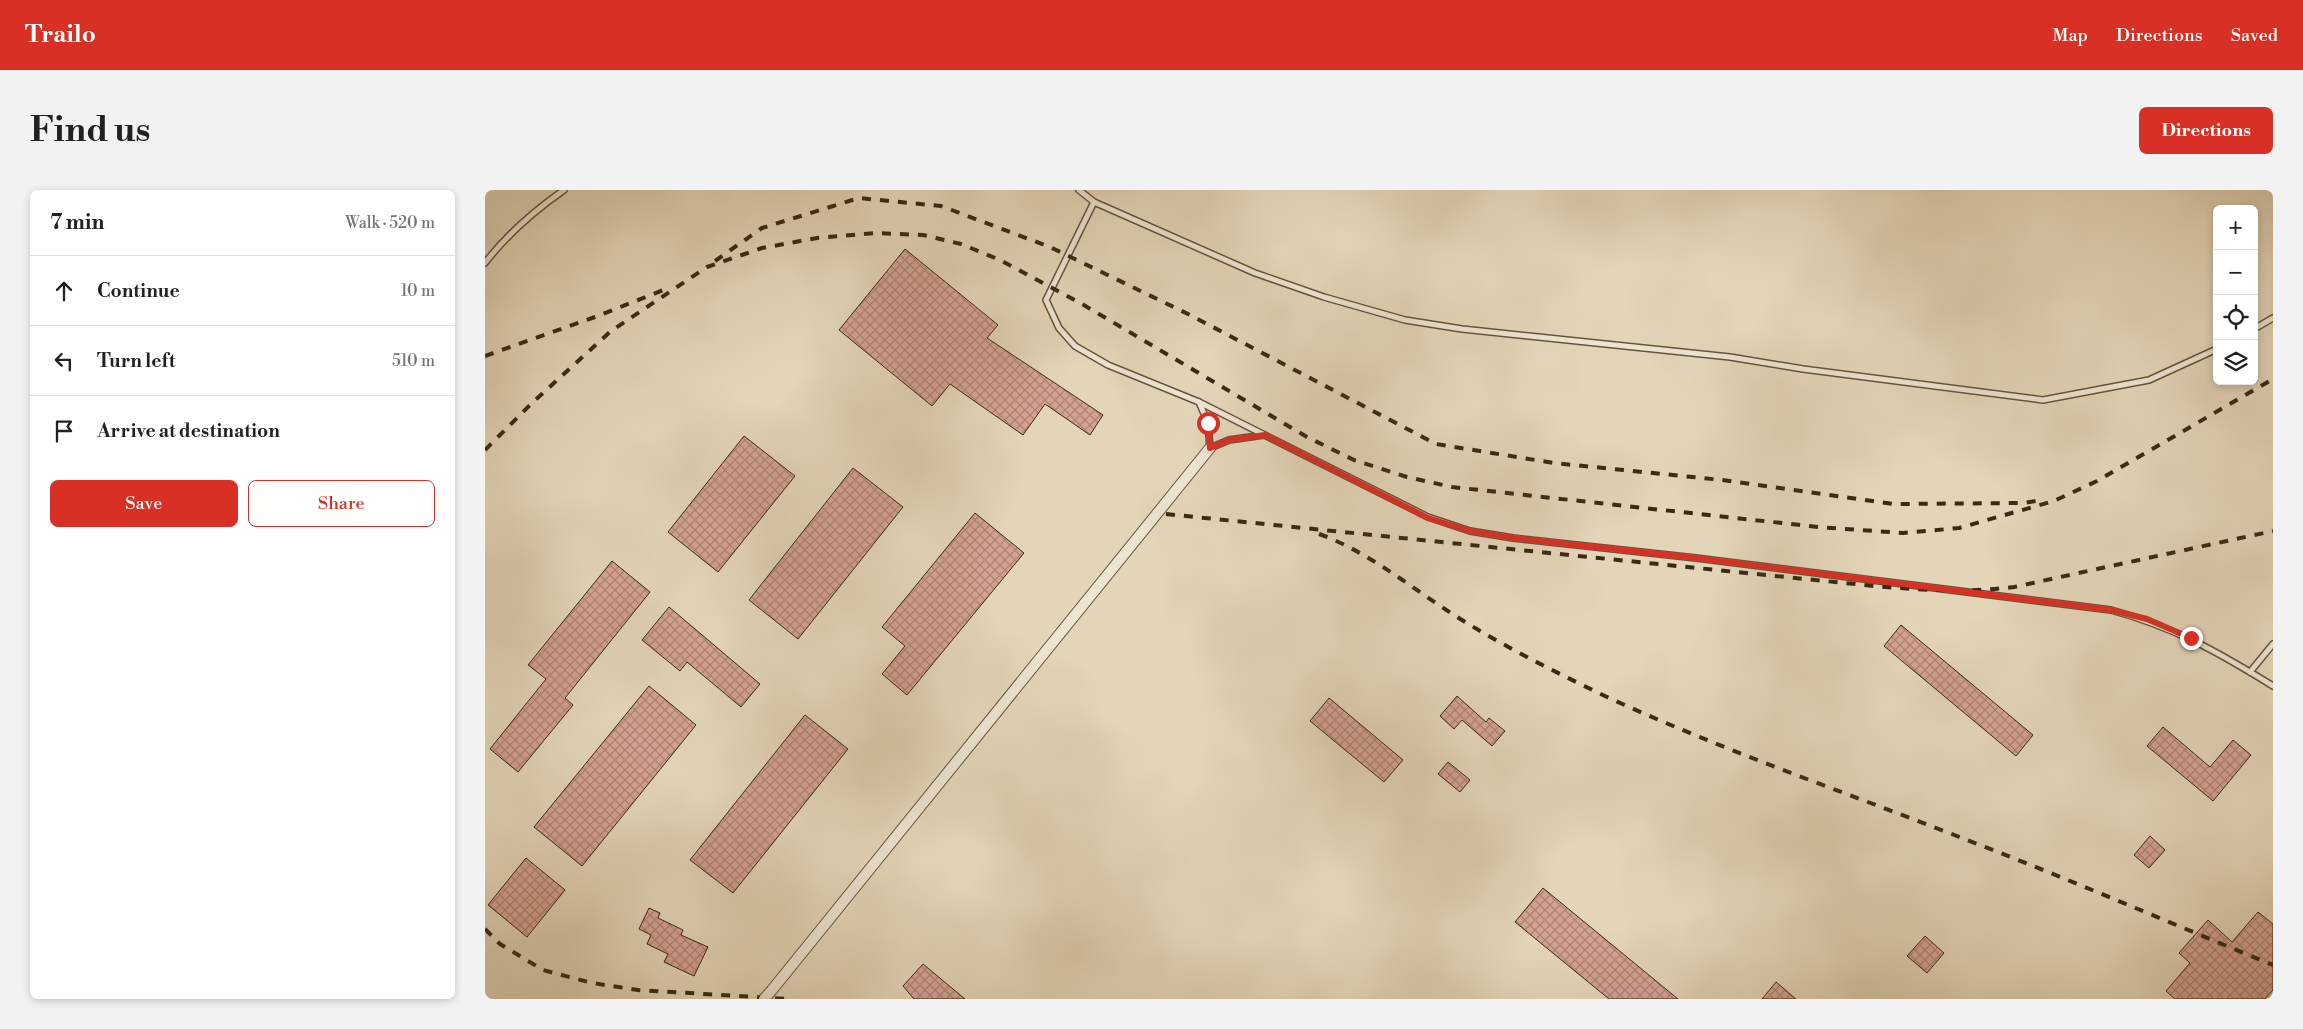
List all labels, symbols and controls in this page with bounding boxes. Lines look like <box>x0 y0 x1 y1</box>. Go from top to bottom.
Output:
text: Trailo <box>25 20 96 50</box>
text: Map <box>2052 24 2088 47</box>
text: Directions <box>2116 24 2203 47</box>
text: Saved <box>2231 24 2278 47</box>
button: Directions <box>2139 107 2273 154</box>
text: Find us <box>30 109 150 152</box>
map controls <box>2213 205 2258 385</box>
button: + <box>2213 205 2258 250</box>
text: 7 min <box>50 210 104 236</box>
text: Walk · 520 m <box>345 213 435 233</box>
button: − <box>2213 250 2258 295</box>
icon: ahead <box>50 277 78 305</box>
text: Continue <box>97 279 180 303</box>
text: 10 m <box>401 281 435 301</box>
button: locate <box>2213 295 2258 340</box>
button: layers <box>2213 340 2258 385</box>
icon: left <box>50 347 78 375</box>
text: Turn left <box>97 349 176 373</box>
text: 510 m <box>392 351 435 371</box>
route start <box>1197 412 1220 435</box>
icon: arrive <box>50 417 78 445</box>
text: Arrive at destination <box>97 419 280 443</box>
button: Save <box>50 480 238 527</box>
button: Share <box>248 480 435 527</box>
route end <box>2180 627 2203 650</box>

